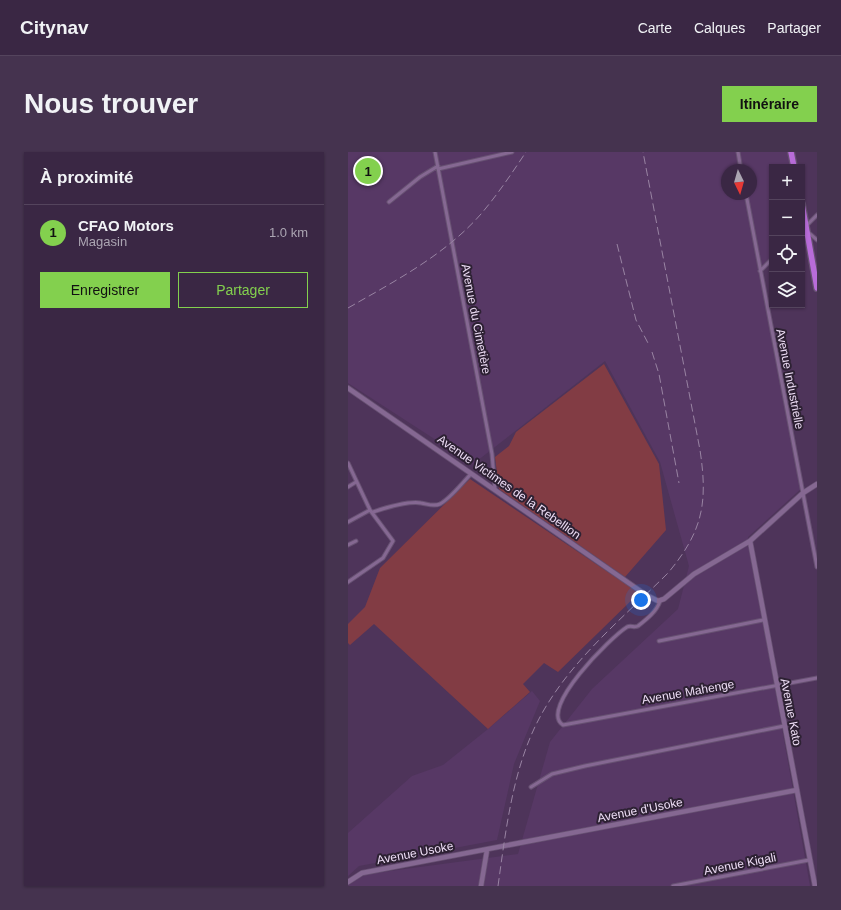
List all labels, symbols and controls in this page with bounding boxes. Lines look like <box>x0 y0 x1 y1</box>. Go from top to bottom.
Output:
text: Citynav <box>20 17 89 38</box>
text: Carte <box>638 20 672 36</box>
text: Calques <box>694 20 745 36</box>
text: Partager <box>767 20 821 36</box>
button: Itinéraire <box>722 86 817 122</box>
text: Nous trouver <box>24 88 198 119</box>
pin: 1 <box>355 156 381 186</box>
north arrow <box>721 164 757 200</box>
map controls <box>769 164 805 308</box>
button: + <box>769 164 805 200</box>
text: À proximité <box>40 168 134 187</box>
button: − <box>769 200 805 236</box>
text: CFAO Motors <box>78 217 174 234</box>
text: 1 <box>49 225 57 240</box>
text: 1.0 km <box>269 225 308 240</box>
text: Magasin <box>78 234 127 249</box>
button: locate <box>769 236 805 272</box>
street label: Avenue du Cimetière <box>458 263 494 376</box>
button: Enregistrer <box>40 272 170 308</box>
button: Partager <box>178 272 308 308</box>
button: layers <box>769 272 805 308</box>
street label: Avenue Industrielle <box>773 328 807 431</box>
street label: Avenue Victimes de la Rebellion <box>435 432 583 542</box>
your location <box>631 590 651 610</box>
street label: Avenue Mahenge <box>641 677 736 707</box>
street label: Avenue Kato <box>778 677 804 747</box>
street label: Avenue d'Usoke <box>596 795 684 825</box>
street label: Avenue Usoke <box>375 839 455 867</box>
street label: Avenue Kigali <box>703 850 777 878</box>

